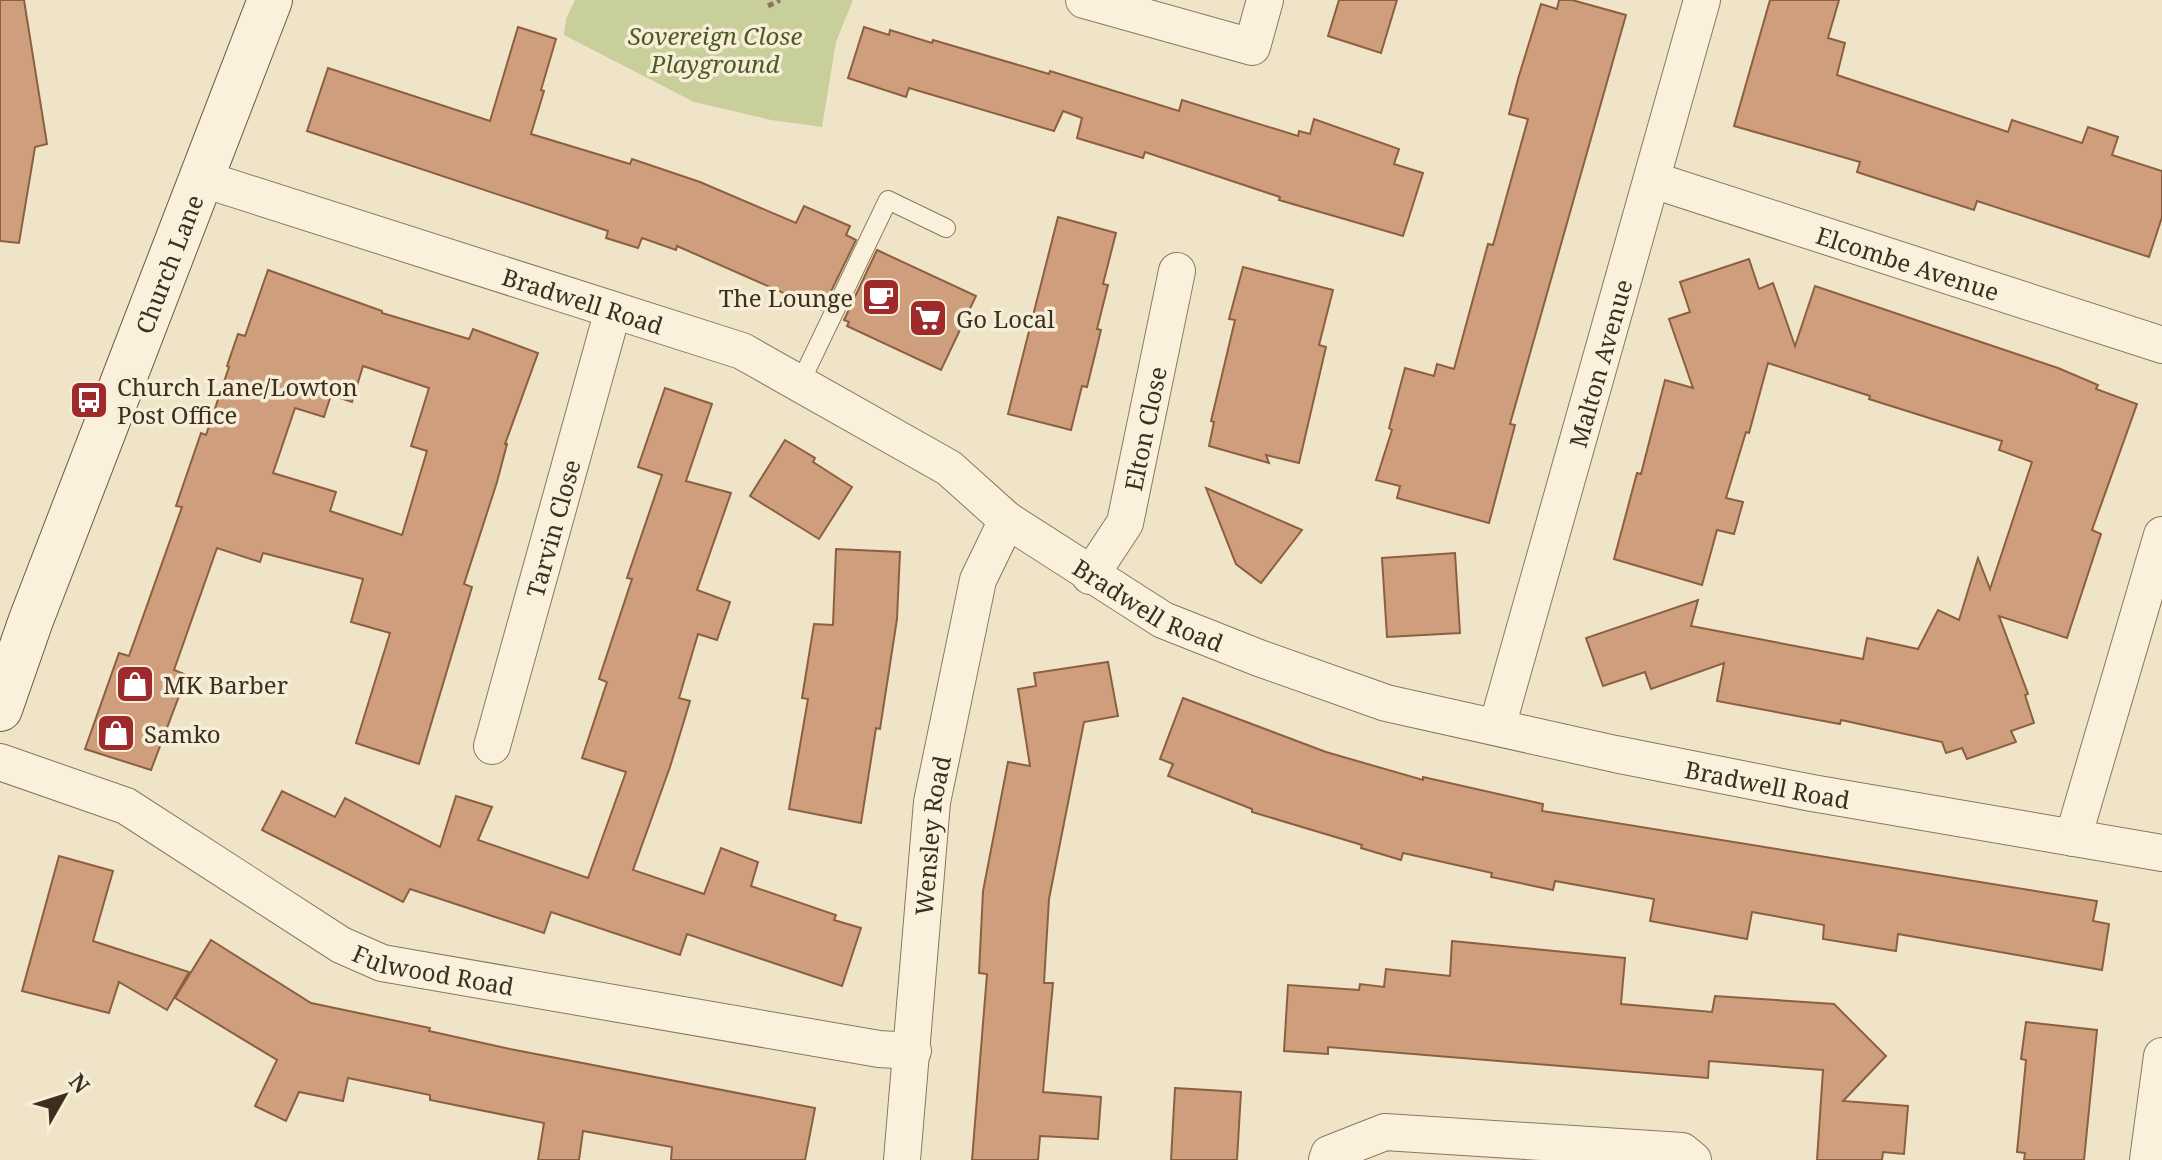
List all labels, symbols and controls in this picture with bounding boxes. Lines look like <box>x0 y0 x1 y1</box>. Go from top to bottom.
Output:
park label: Sovereign Close Playground <box>628 19 802 80</box>
street label: Church Lane <box>127 189 210 338</box>
street label: Elcombe Avenue <box>1812 218 2004 308</box>
street label: Bradwell Road <box>498 259 668 341</box>
street label: Malton Avenue <box>1560 275 1639 451</box>
cafe icon: The Lounge <box>860 276 902 318</box>
place label: The Lounge <box>719 281 853 314</box>
supermarket icon: Go Local <box>907 297 949 339</box>
place label: Go Local <box>956 302 1055 335</box>
street label: Elton Close <box>1116 363 1173 494</box>
place label: Church Lane/Lowton Post Office <box>117 370 358 431</box>
bus stop icon: Church Lane/Lowton Post Office <box>68 379 110 421</box>
street label: Tarvin Close <box>518 455 587 601</box>
street label: Bradwell Road <box>1067 550 1229 659</box>
shop icon: MK Barber <box>114 663 156 705</box>
place label: MK Barber <box>163 668 288 701</box>
shop icon: Samko <box>95 712 137 754</box>
place label: Samko <box>144 717 221 750</box>
street label: Wensley Road <box>906 752 958 917</box>
street label: Bradwell Road <box>1682 752 1853 816</box>
street label: Fulwood Road <box>348 936 517 1002</box>
north arrow <box>24 1056 104 1136</box>
text: N <box>63 1067 97 1099</box>

